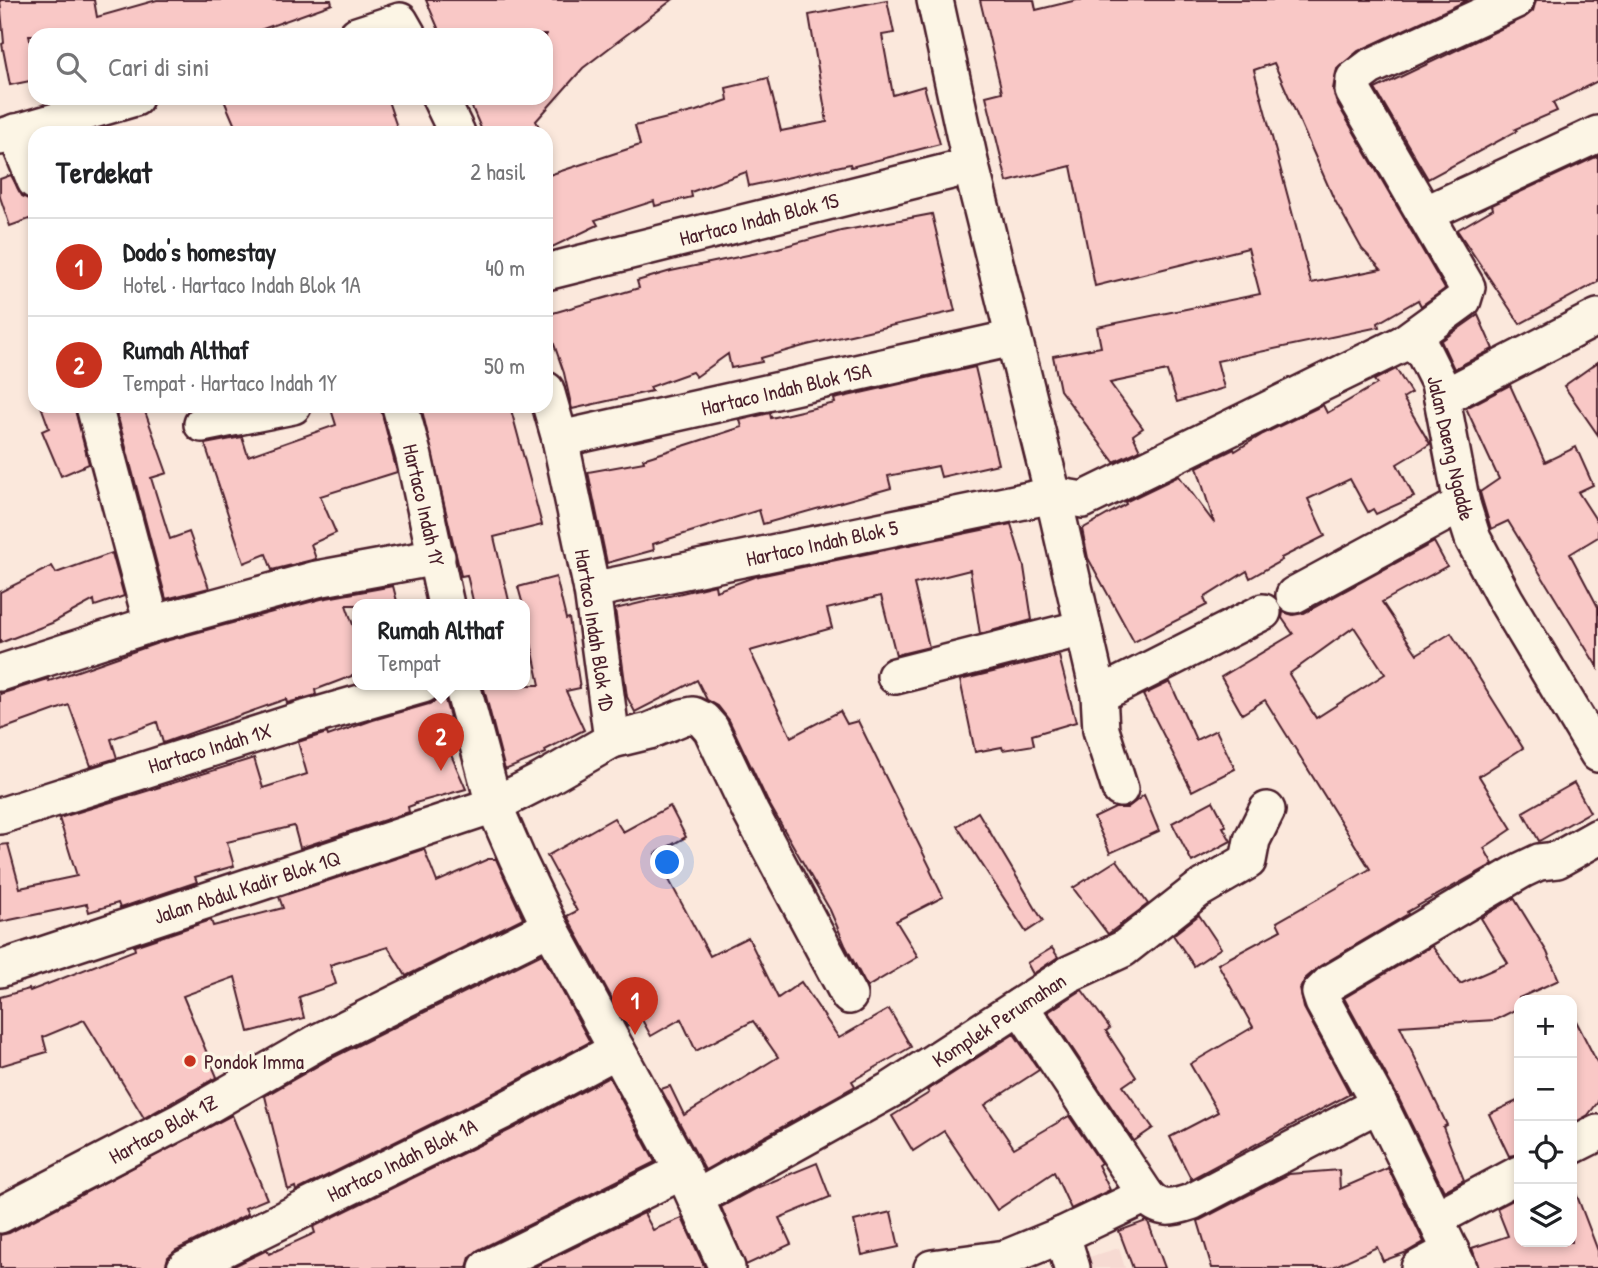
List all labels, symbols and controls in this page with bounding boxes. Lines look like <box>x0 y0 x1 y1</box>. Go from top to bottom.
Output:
search box <box>28 28 553 105</box>
icon: search <box>52 48 90 86</box>
text: Cari di sini <box>108 49 210 84</box>
text: Terdekat <box>56 152 152 192</box>
text: 2 hasil <box>470 156 525 187</box>
street label: Hartaco Indah Blok 1S <box>676 185 842 253</box>
text: Dodo's homestay <box>123 234 276 269</box>
text: 1 <box>75 252 83 283</box>
text: 40 m <box>485 252 525 283</box>
text: Hotel · Hartaco Indah Blok 1A <box>123 269 361 300</box>
text: Rumah Althaf <box>123 332 249 367</box>
text: 2 <box>74 350 84 381</box>
text: 50 m <box>484 350 525 381</box>
street label: Hartaco Indah Blok 1SA <box>698 355 874 423</box>
text: Tempat · Hartaco Indah 1Y <box>123 367 337 398</box>
street label: Jalan Daeng Ngadde <box>1420 373 1482 523</box>
street label: Hartaco Indah 1Y <box>396 441 452 570</box>
street label: Hartaco Indah Blok 5 <box>743 513 901 573</box>
street label: Hartaco Indah Blok 1D <box>568 547 622 713</box>
popup <box>352 599 530 690</box>
text: Rumah Althaf <box>378 612 504 647</box>
text: Tempat <box>378 647 440 678</box>
pin: 2 <box>418 713 464 771</box>
street label: Hartaco Indah 1X <box>145 715 276 781</box>
street label: Jalan Abdul Kadir Blok 1Q <box>150 843 344 931</box>
your location <box>650 845 684 879</box>
street label: Komplek Perumahan <box>926 966 1072 1074</box>
pin: 1 <box>612 977 658 1035</box>
map controls <box>1514 995 1577 1247</box>
button: + <box>1514 995 1577 1058</box>
place label: Pondok Imma <box>204 1047 304 1076</box>
marker: Pondok Imma <box>182 1053 198 1069</box>
button: − <box>1514 1058 1577 1121</box>
street label: Hartaco Blok 1Z <box>104 1087 223 1171</box>
street label: Hartaco Indah Blok 1A <box>322 1111 482 1209</box>
button: locate <box>1514 1121 1577 1184</box>
button: layers <box>1514 1184 1577 1247</box>

